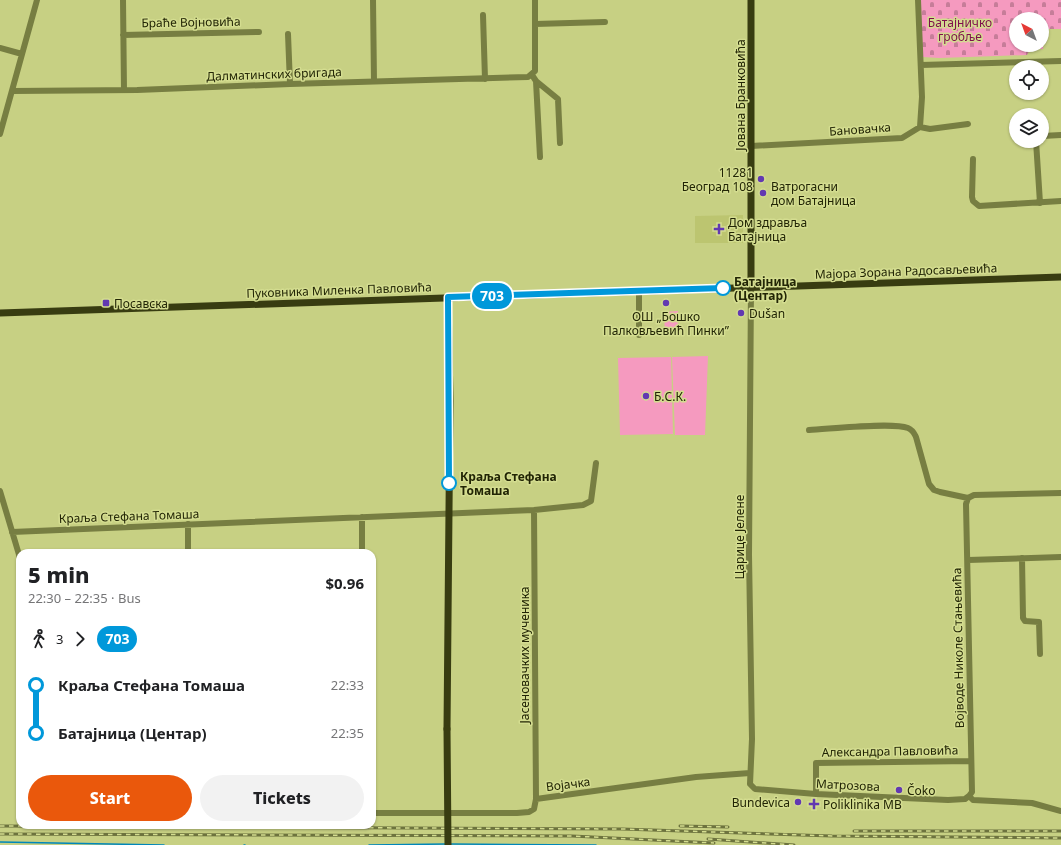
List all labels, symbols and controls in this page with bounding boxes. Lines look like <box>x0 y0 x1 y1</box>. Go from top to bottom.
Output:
north arrow <box>1009 12 1049 52</box>
map controls <box>1009 12 1049 148</box>
street label: Браће Војновића <box>141 13 241 31</box>
park label: Батајничко гробље <box>928 14 992 45</box>
street label: Јована Бранковића <box>732 39 749 152</box>
button: locate <box>1009 60 1049 100</box>
street label: Далматинских бригада <box>206 63 342 85</box>
button: layers <box>1009 108 1049 148</box>
street label: Бановачка <box>829 118 891 140</box>
place label: 11281 Београд 108 <box>682 164 753 195</box>
marker: 11281 Београд 108 <box>756 174 766 184</box>
place label: Ватрогасни дом Батајница <box>771 178 856 209</box>
marker: Ватрогасни дом Батајница <box>758 188 768 198</box>
place label: Дом здравља Батајница <box>728 214 807 245</box>
marker: Дом здравља Батајница <box>713 223 725 235</box>
street label: Мајора Зорана Радосављевића <box>814 259 998 283</box>
place label: Батајница (Центар) <box>734 273 797 304</box>
street label: Пуковника Миленка Павловића <box>246 278 432 302</box>
marker: Батајница (Центар) <box>715 280 731 296</box>
line badge: 703 <box>469 283 515 309</box>
text: 703 <box>480 286 504 305</box>
place label: Посавска <box>114 295 168 312</box>
marker: Посавска <box>101 298 111 308</box>
marker: ОШ „Бошко Палковљевић Пинки” <box>661 298 671 308</box>
place label: Dušan <box>749 305 785 322</box>
place label: ОШ „Бошко Палковљевић Пинки” <box>603 308 730 339</box>
marker: Dušan <box>736 308 746 318</box>
place label: Б.С.К. <box>654 388 686 405</box>
marker: Б.С.К. <box>641 391 651 401</box>
place label: Краља Стефана Томаша <box>460 468 557 499</box>
marker: Краља Стефана Томаша <box>441 475 457 491</box>
street label: Царице Јелене <box>731 494 748 579</box>
street label: Краља Стефана Томаша <box>58 505 200 527</box>
text: 5 min <box>28 559 89 589</box>
street label: Војводе Николе Стањевића <box>948 567 968 729</box>
text: $0.96 <box>325 573 364 593</box>
street label: Јасеновачких мученика <box>516 586 533 725</box>
text: 22:30 – 22:35 · Bus <box>28 589 141 607</box>
icon: walk <box>28 628 50 650</box>
icon: forward <box>69 628 91 650</box>
text: 703 <box>105 629 129 648</box>
text: 3 <box>56 630 63 648</box>
text: Краља Стефана Томаша <box>58 675 245 695</box>
text: 22:33 <box>331 676 364 694</box>
text: Батајница (Центар) <box>58 723 207 743</box>
text: 22:35 <box>331 724 364 742</box>
street label: Александра Павловића <box>822 741 958 761</box>
street label: Војачка <box>545 773 591 795</box>
button: Start <box>28 775 192 821</box>
button: Tickets <box>200 775 364 821</box>
street label: Матрозова <box>816 775 880 795</box>
place label: Čoko <box>907 782 936 799</box>
marker: Čoko <box>894 785 904 795</box>
place label: Bundevica <box>732 794 790 811</box>
place label: Poliklinika MB <box>823 796 902 813</box>
marker: Bundevica <box>793 797 803 807</box>
marker: Poliklinika MB <box>808 798 820 810</box>

